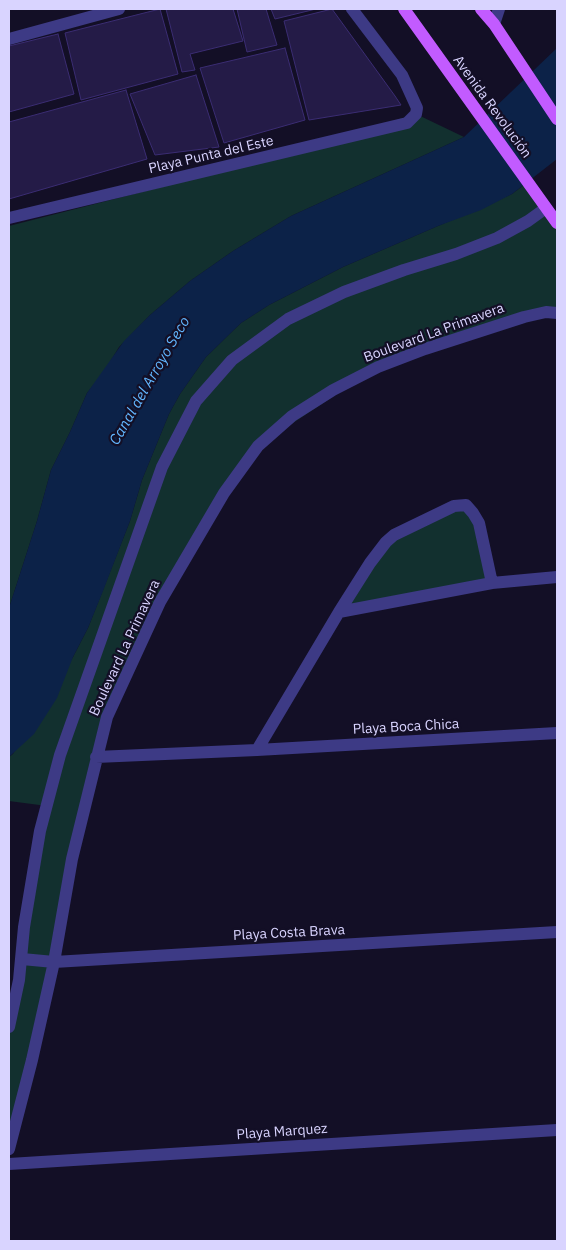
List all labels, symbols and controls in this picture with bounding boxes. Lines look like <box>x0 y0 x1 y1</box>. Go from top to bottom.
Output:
street label: Avenida Revolución <box>449 52 535 162</box>
street label: Playa Punta del Este <box>147 132 275 178</box>
street label: Boulevard La Primavera <box>361 300 507 366</box>
water label: Canal del Arroyo Seco <box>106 314 194 448</box>
street label: Boulevard La Primavera <box>86 577 164 719</box>
street label: Playa Boca Chica <box>352 716 460 738</box>
street label: Playa Costa Brava <box>233 922 345 944</box>
street label: Playa Marquez <box>236 1120 328 1144</box>

